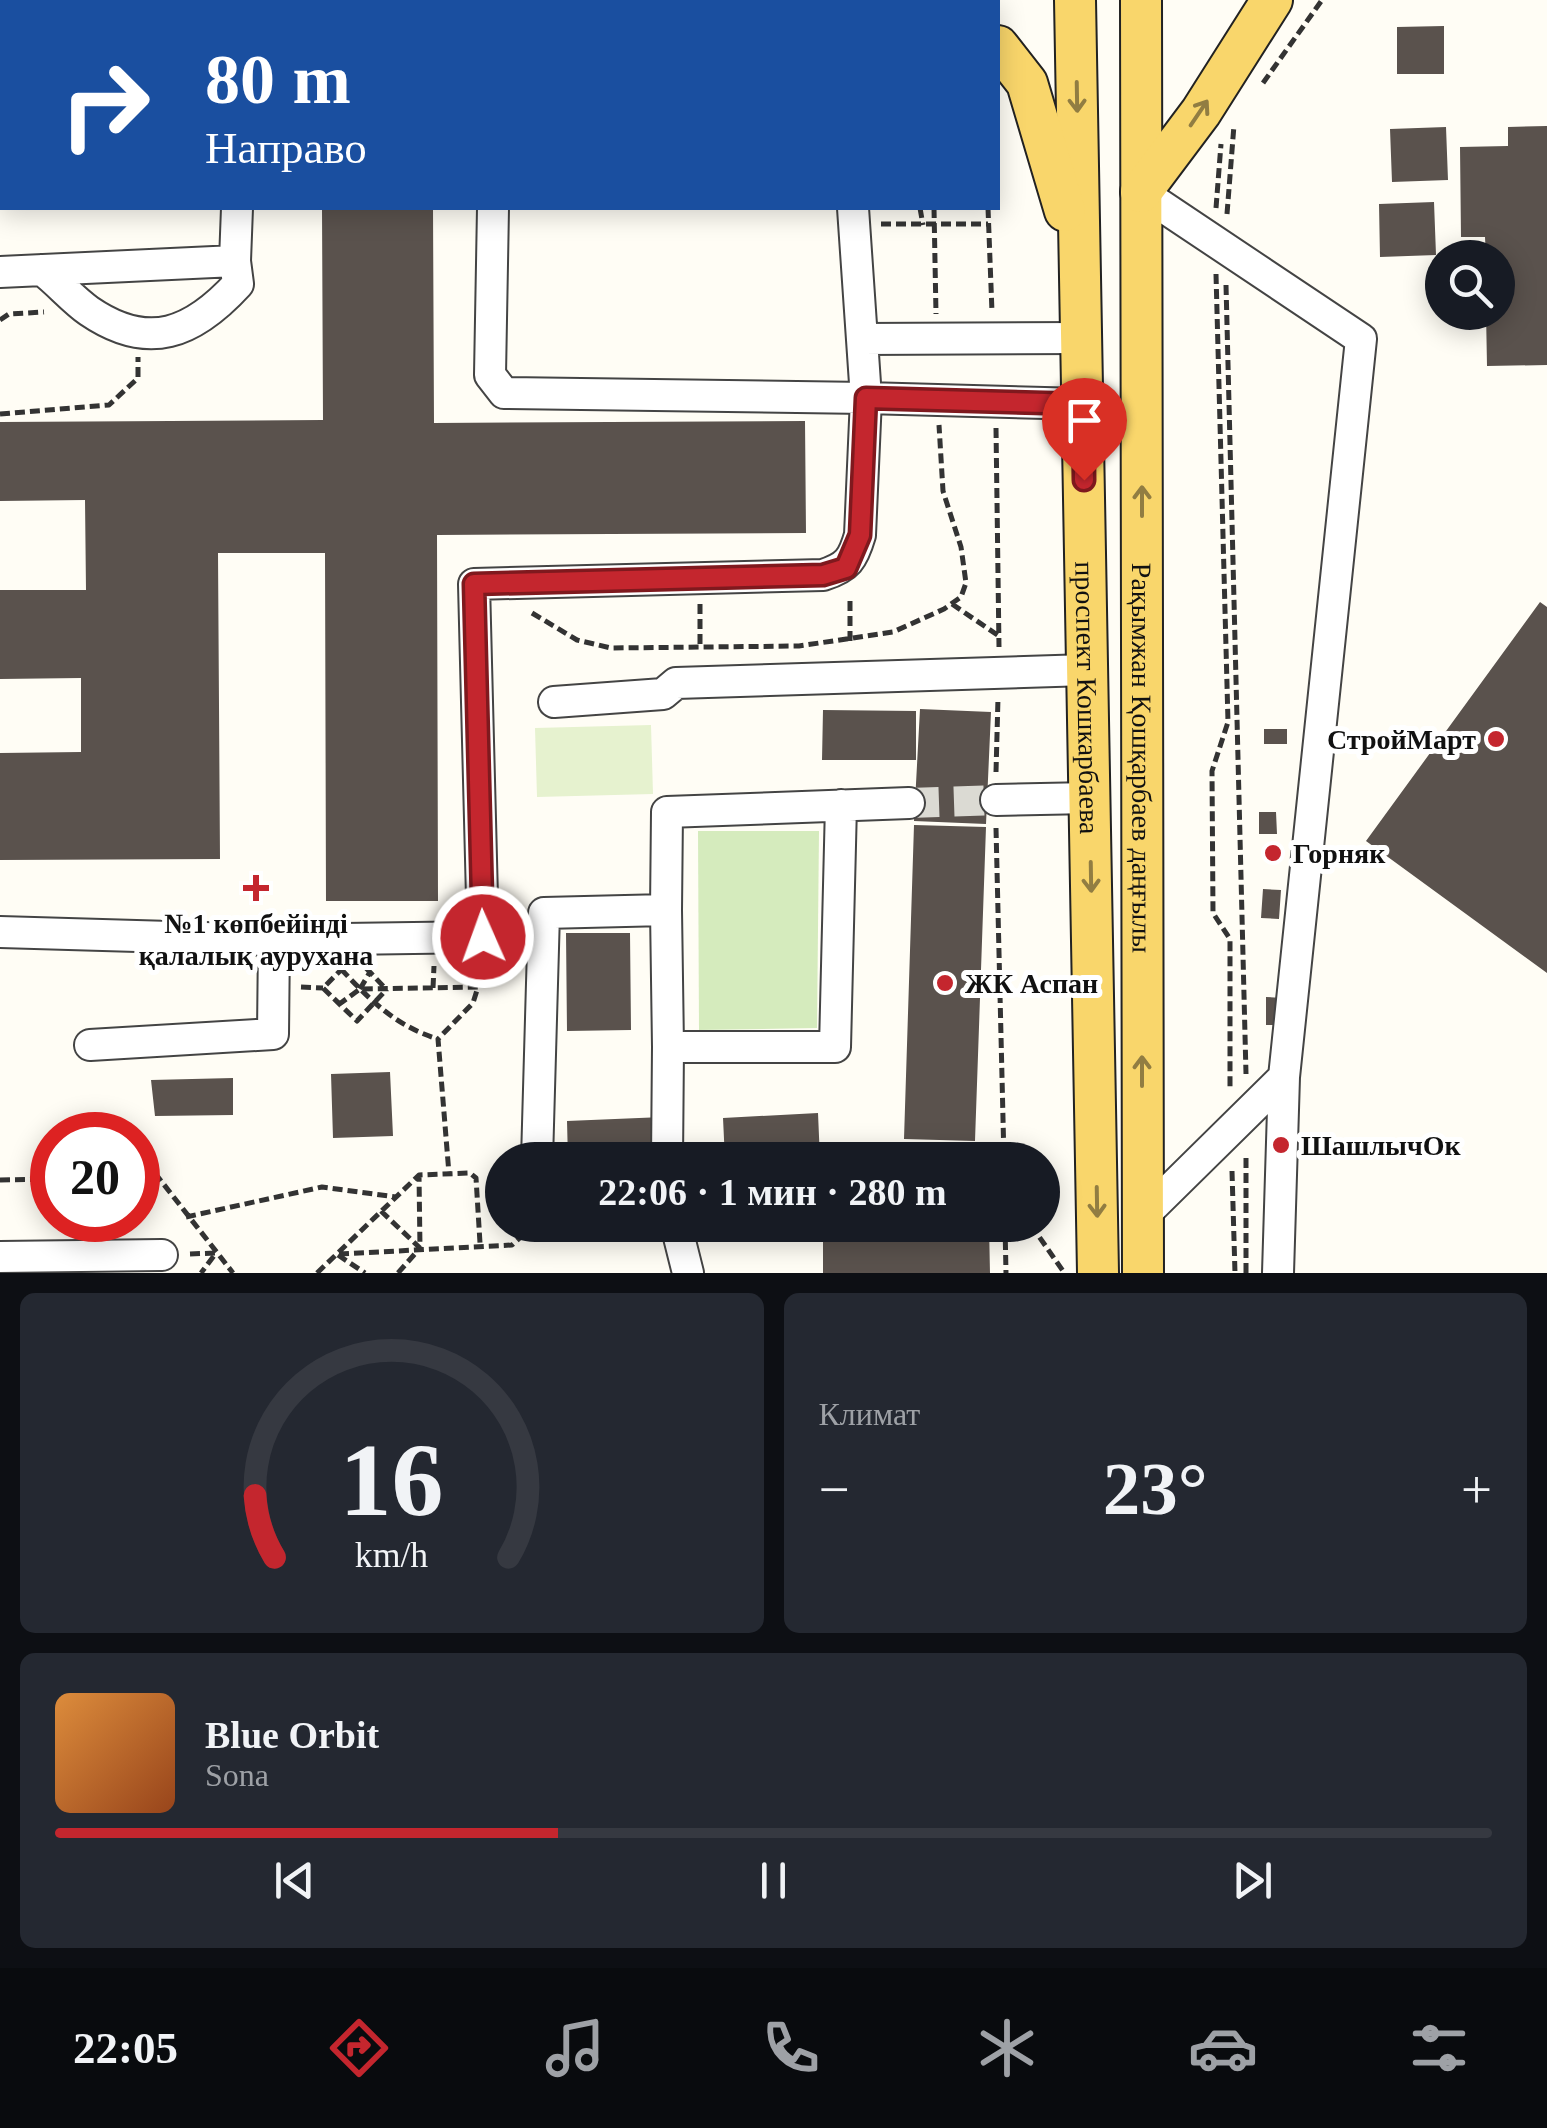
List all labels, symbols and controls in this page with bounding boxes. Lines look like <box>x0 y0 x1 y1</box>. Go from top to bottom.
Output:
icon: right <box>40 40 170 170</box>
text: 80 m <box>205 41 351 118</box>
one-way arrow <box>1068 80 1086 113</box>
one-way arrow <box>1188 100 1209 128</box>
text: Направо <box>205 123 367 173</box>
map controls <box>1425 240 1515 330</box>
button: search <box>1425 240 1515 330</box>
pin <box>1042 378 1127 481</box>
icon: arrive <box>1057 393 1112 448</box>
one-way arrow <box>1132 485 1152 518</box>
street label: проспект Кошкарбаева <box>1069 561 1105 835</box>
street label: Рақымжан Қошқарбаев даңғылы <box>1126 563 1157 953</box>
place label: СтройМарт <box>1327 724 1476 755</box>
marker: СтройМарт <box>1485 728 1507 750</box>
place label: Горняк <box>1293 838 1386 869</box>
marker: Горняк <box>1262 842 1284 864</box>
one-way arrow <box>1082 861 1101 893</box>
marker: №1 көпбейінді қалалық аурухана <box>243 875 269 901</box>
position arrow <box>431 885 535 989</box>
place label: №1 көпбейінді қалалық аурухана <box>139 908 373 971</box>
place label: ЖК Аспан <box>965 968 1098 999</box>
marker: ЖК Аспан <box>934 972 956 994</box>
one-way arrow <box>1132 1055 1152 1088</box>
speed limit sign: 20 <box>30 1112 160 1242</box>
place label: ШашлычОк <box>1301 1130 1462 1161</box>
marker: ШашлычОк <box>1270 1134 1292 1156</box>
text: 22:06 · 1 мин · 280 m <box>598 1171 947 1213</box>
one-way arrow <box>1088 1186 1106 1218</box>
text: Климат <box>819 1396 920 1432</box>
text: 16 <box>340 1422 444 1537</box>
text: 23° <box>1103 1447 1208 1530</box>
text: − <box>819 1459 850 1520</box>
text: + <box>1461 1459 1492 1520</box>
text: km/h <box>355 1535 429 1575</box>
text: Blue Orbit <box>205 1714 379 1756</box>
text: Sona <box>205 1757 269 1793</box>
icon: previous <box>267 1853 322 1908</box>
icon: pause <box>746 1853 801 1908</box>
icon: next <box>1225 1853 1280 1908</box>
icon: directions <box>324 2013 394 2083</box>
icon: music <box>540 2013 610 2083</box>
icon: phone <box>756 2013 826 2083</box>
icon: climate <box>972 2013 1042 2083</box>
icon: car <box>1188 2013 1258 2083</box>
icon: filters <box>1404 2013 1474 2083</box>
text: 22:05 <box>73 2023 178 2073</box>

